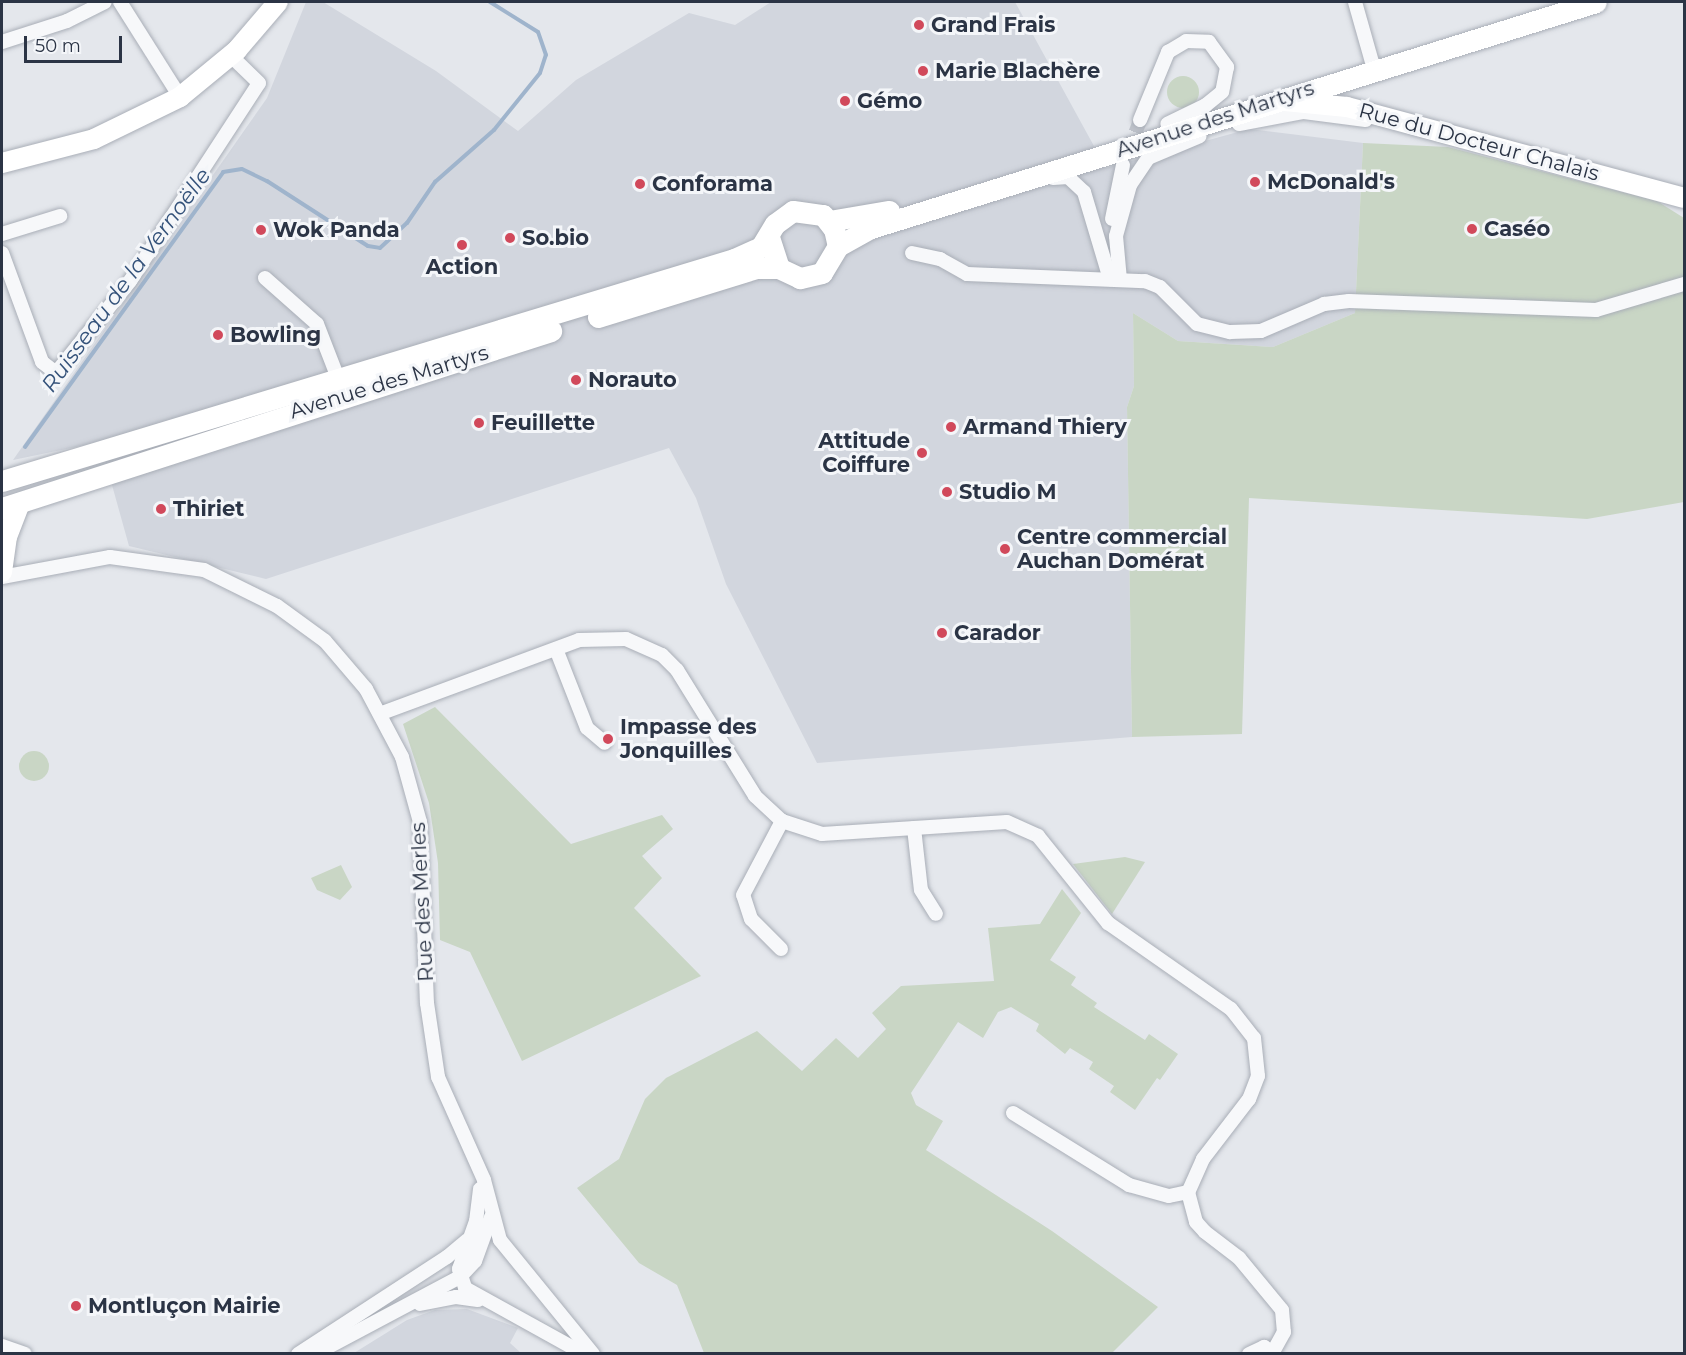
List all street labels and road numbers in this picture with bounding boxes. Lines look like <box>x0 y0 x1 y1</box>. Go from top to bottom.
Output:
street label: Avenue des Martyrs <box>1113 75 1317 163</box>
street label: Rue du Docteur Chalais <box>1356 98 1602 186</box>
street label: Avenue des Martyrs <box>287 340 491 424</box>
street label: Rue des Merles <box>405 822 439 982</box>

